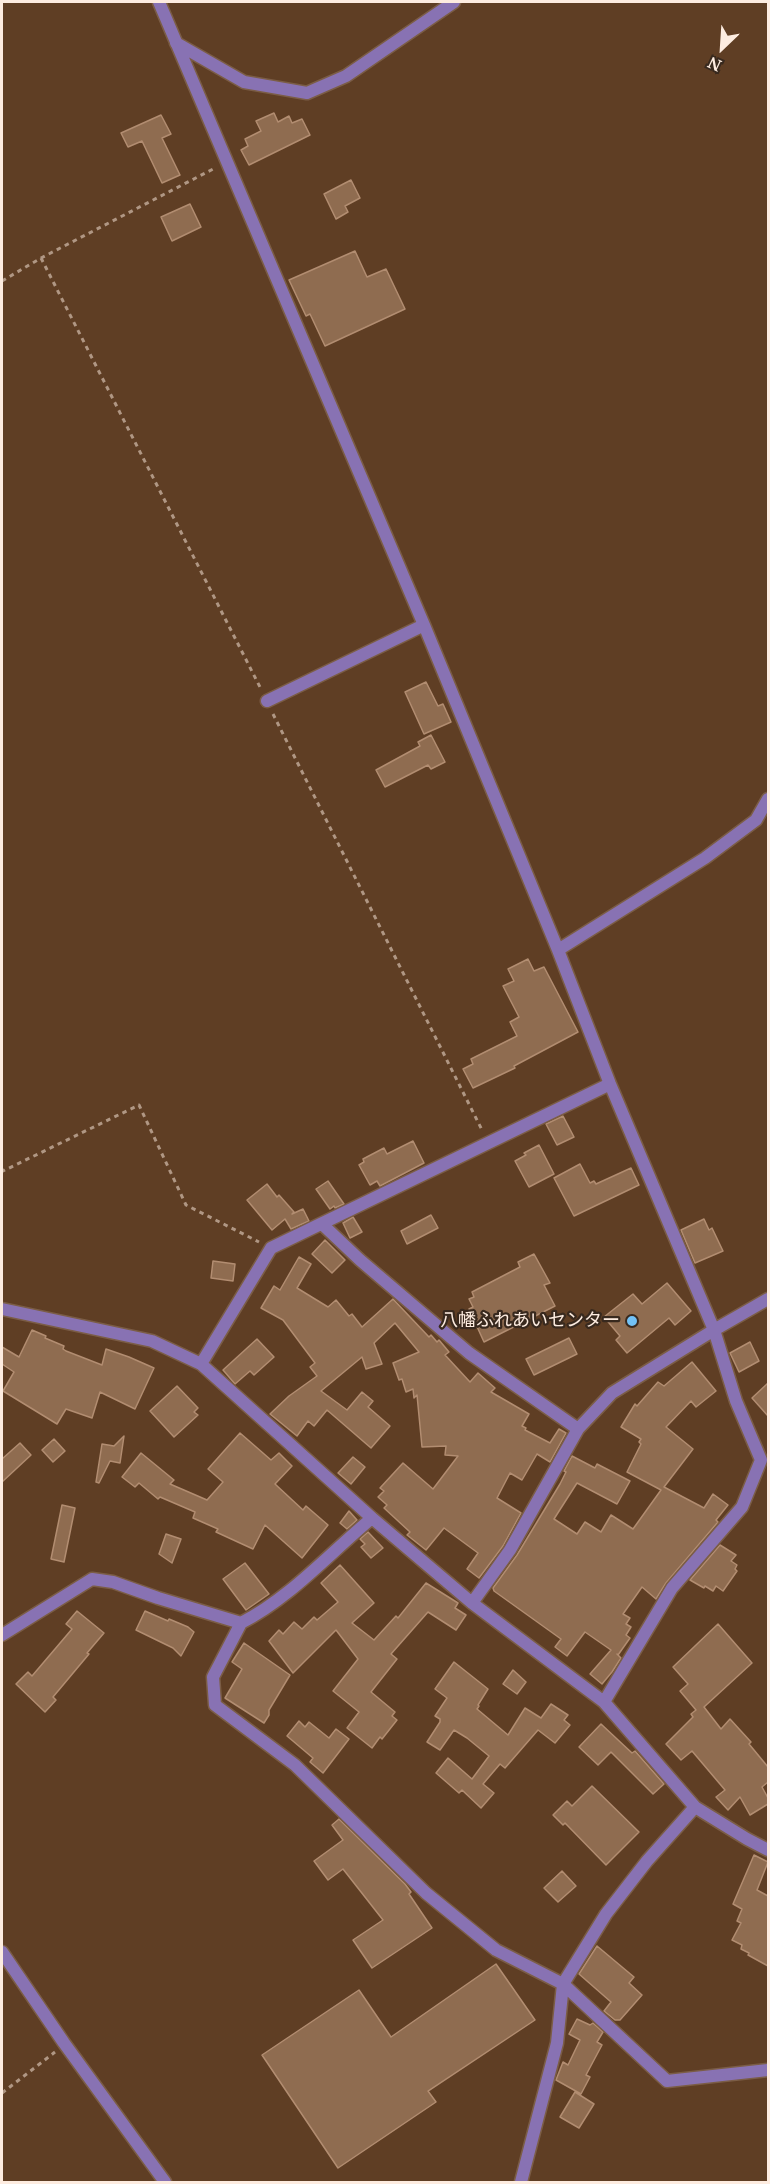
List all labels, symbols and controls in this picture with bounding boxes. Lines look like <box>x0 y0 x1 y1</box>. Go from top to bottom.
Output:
north arrow <box>692 18 752 78</box>
text: N <box>704 52 725 77</box>
place label: 八幡ふれあいセンター <box>440 1310 620 1332</box>
marker: 八幡ふれあいセンター <box>625 1314 639 1328</box>

